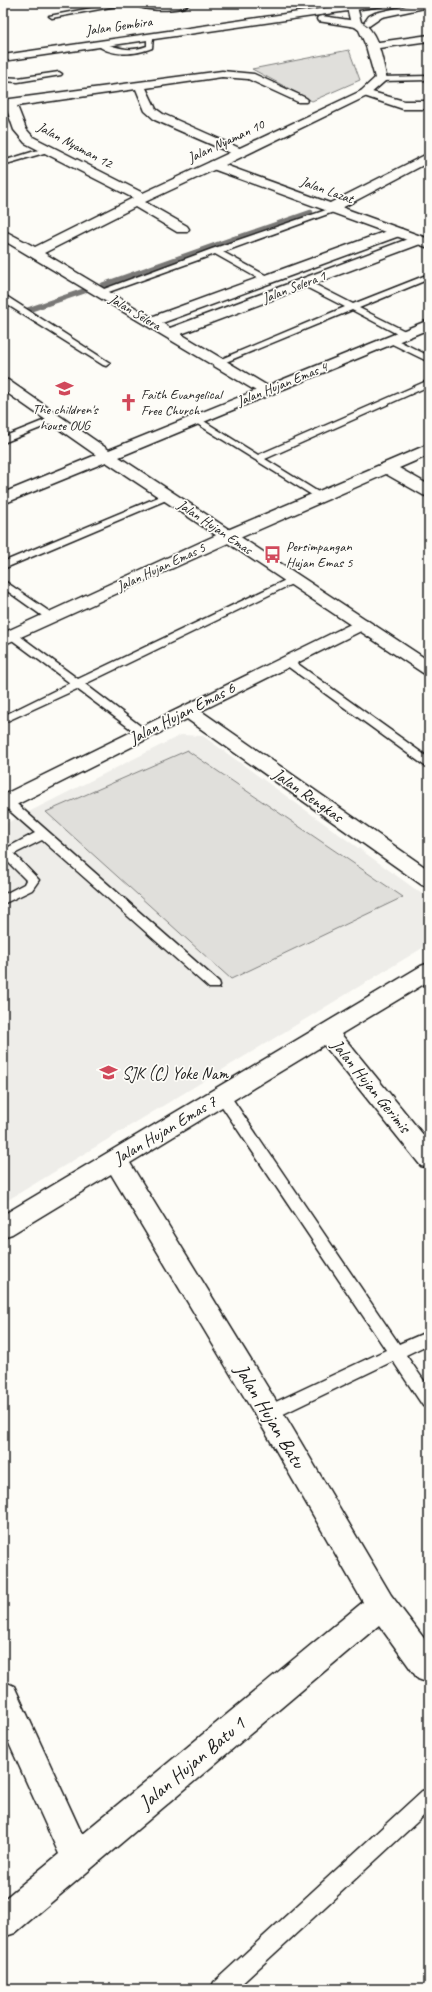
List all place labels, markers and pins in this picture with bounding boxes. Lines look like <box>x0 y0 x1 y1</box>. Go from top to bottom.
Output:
school or university icon: The children's house OUG <box>55 379 75 399</box>
place label: Faith Evangelical Free Church <box>141 386 224 419</box>
church icon: Faith Evangelical Free Church <box>118 392 138 412</box>
place label: The children's house OUG <box>32 401 99 434</box>
place label: Persimpangan Hujan Emas 5 <box>286 538 353 571</box>
bus stop icon: Persimpangan Hujan Emas 5 <box>263 544 283 564</box>
school or university icon: SJK (C) Yoke Nam <box>99 1063 119 1083</box>
place label: SJK (C) Yoke Nam <box>122 1063 230 1084</box>

